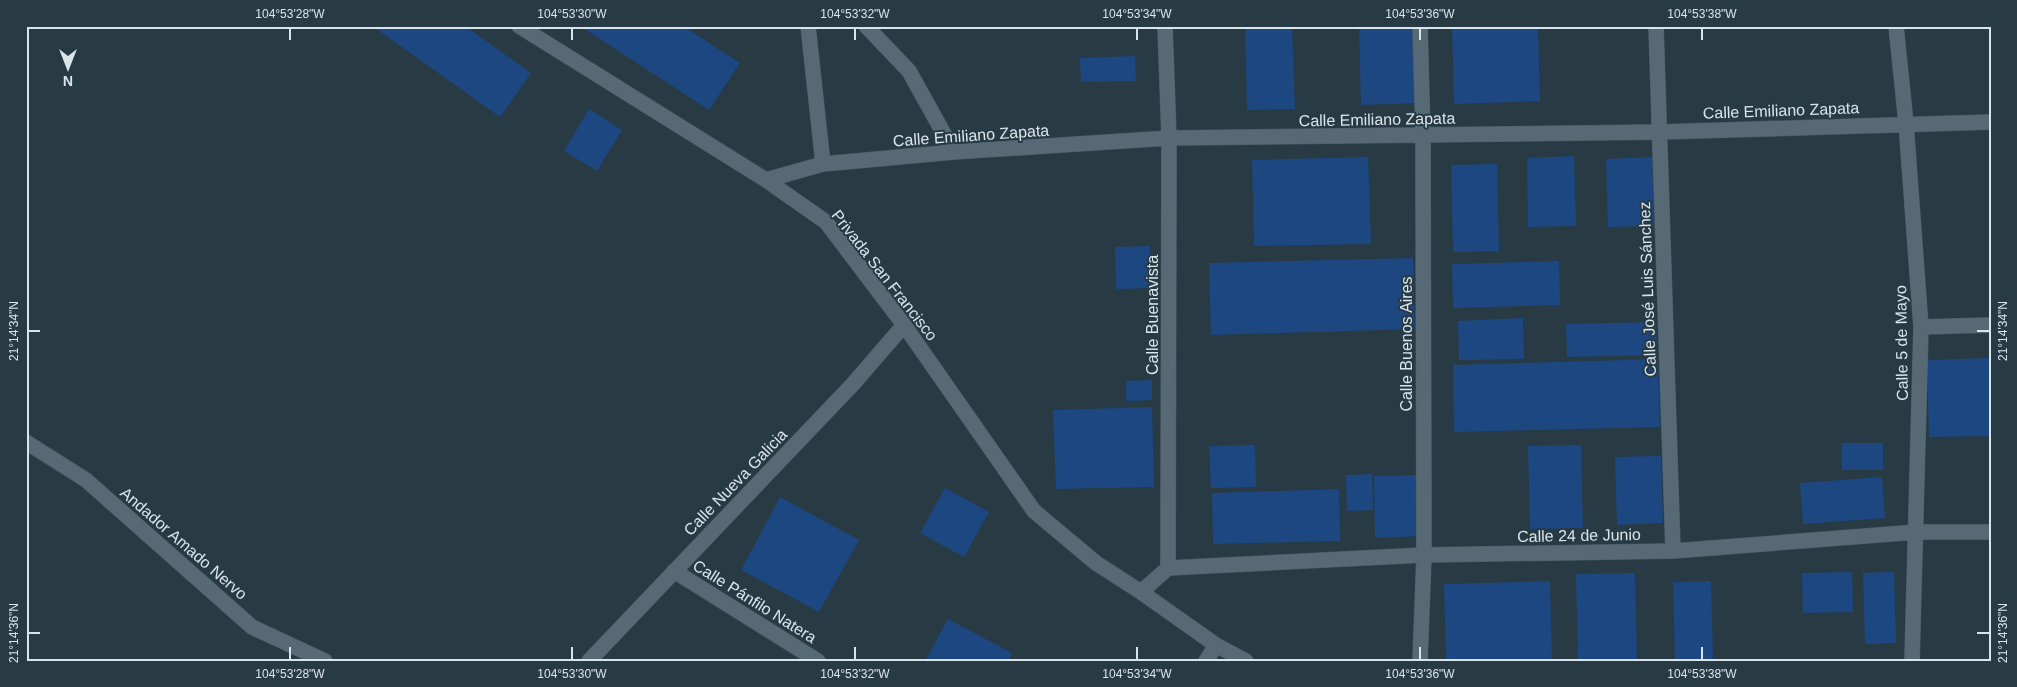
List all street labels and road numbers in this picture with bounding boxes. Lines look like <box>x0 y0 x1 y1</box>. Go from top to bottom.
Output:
street label: Calle Emiliano Zapata <box>1703 99 1860 122</box>
street label: Calle Emiliano Zapata <box>1299 110 1456 129</box>
street label: Calle Emiliano Zapata <box>892 122 1050 149</box>
street label: Calle José Luis Sánchez <box>1636 201 1659 377</box>
street label: Privada San Francisco <box>828 207 941 344</box>
street label: Calle Buenavista <box>1144 255 1161 375</box>
street label: Calle Buenos Aires <box>1398 276 1415 412</box>
street label: Calle 5 de Mayo <box>1892 285 1911 401</box>
street label: Calle Nueva Galicia <box>680 426 790 539</box>
street label: Andador Amado Nervo <box>117 484 250 603</box>
street label: Calle 24 de Junio <box>1517 526 1641 545</box>
street label: Calle Pánfilo Natera <box>690 557 820 646</box>

